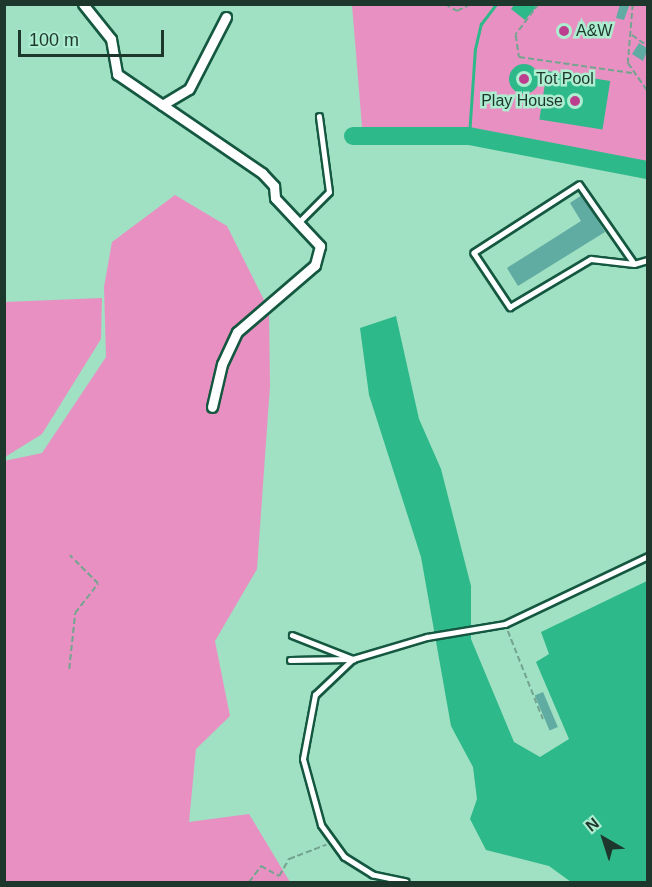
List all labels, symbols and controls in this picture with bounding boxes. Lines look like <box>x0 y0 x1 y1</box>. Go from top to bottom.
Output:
scale bar <box>21 18 166 56</box>
place label: A&W <box>576 21 612 41</box>
marker: A&W <box>557 24 571 38</box>
text: 100 m <box>29 30 79 50</box>
place label: Tot Pool <box>536 69 594 89</box>
marker: Tot Pool <box>517 72 531 86</box>
place label: Play House <box>481 91 563 111</box>
marker: Play House <box>568 94 582 108</box>
north arrow <box>574 809 634 869</box>
text: N <box>583 814 602 835</box>

